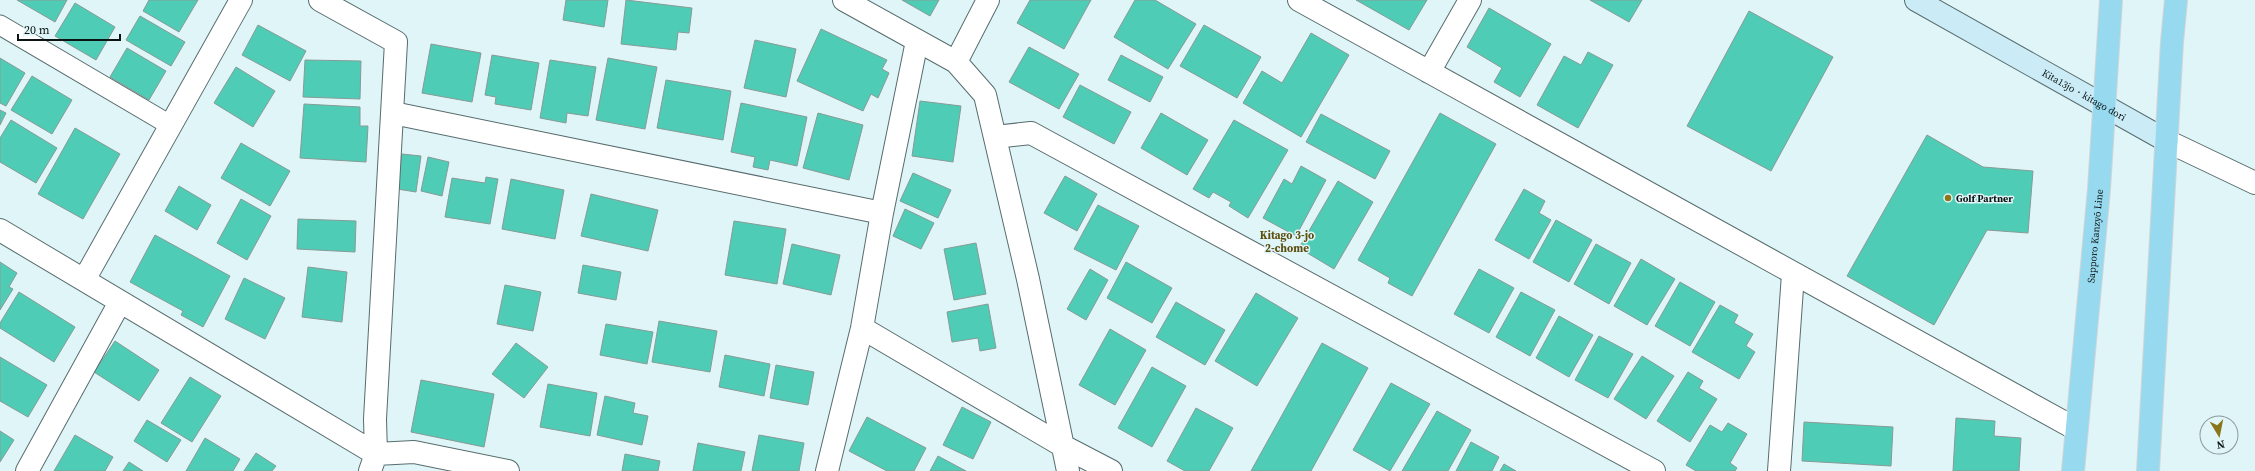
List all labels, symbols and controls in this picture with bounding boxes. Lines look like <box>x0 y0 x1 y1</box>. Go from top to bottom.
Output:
scale bar <box>18 16 120 42</box>
text: 20 m <box>24 22 50 38</box>
street label: Kita13jo・kitago dori <box>2040 66 2128 124</box>
street label: Sapporo Kanzyō Line <box>2084 189 2106 284</box>
place label: Golf Partner <box>1956 192 2013 205</box>
marker: Golf Partner <box>1943 193 1953 203</box>
district label: Kitago 3-jo 2-chome <box>1260 228 1314 256</box>
north arrow <box>2199 415 2239 455</box>
text: N <box>2215 436 2226 452</box>

